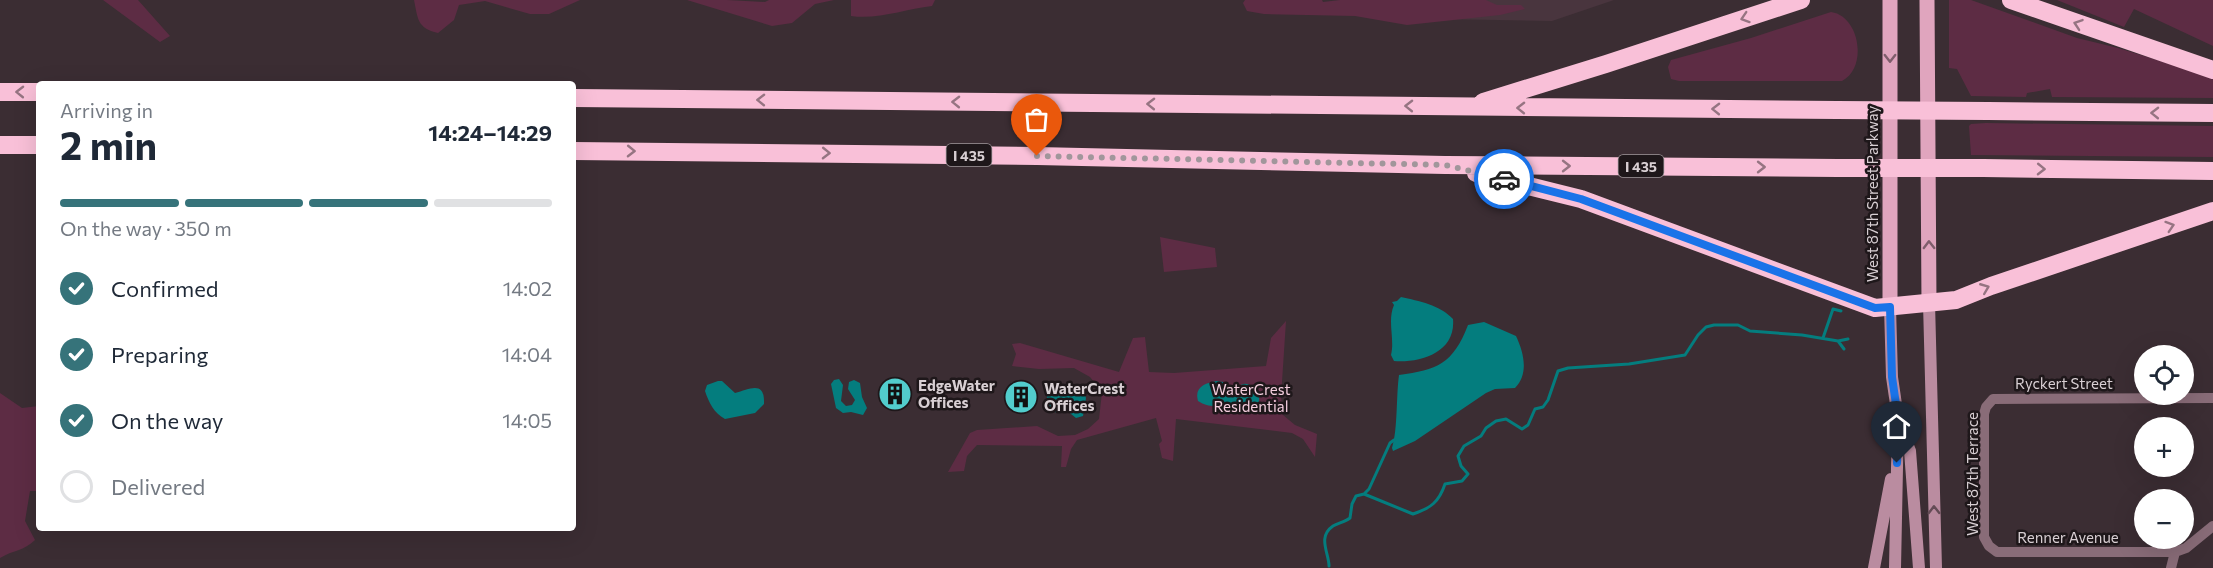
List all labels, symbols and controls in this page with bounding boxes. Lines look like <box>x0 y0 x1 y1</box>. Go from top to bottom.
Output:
one-way arrow <box>1740 11 1751 24</box>
one-way arrow <box>2073 18 2084 31</box>
one-way arrow <box>1884 54 1896 63</box>
one-way arrow <box>15 86 24 98</box>
one-way arrow <box>756 94 765 106</box>
pin <box>1011 94 1062 156</box>
one-way arrow <box>951 96 960 108</box>
text: Arriving in <box>60 98 153 122</box>
one-way arrow <box>1146 98 1155 110</box>
one-way arrow <box>1404 100 1413 113</box>
one-way arrow <box>1516 101 1525 114</box>
icon: bag <box>1020 103 1053 136</box>
one-way arrow <box>1711 103 1720 115</box>
street label: West 87th Street Parkway <box>1863 106 1881 282</box>
one-way arrow <box>2150 107 2159 119</box>
text: 14:24–14:29 <box>428 119 552 146</box>
text: 2 min <box>60 120 157 168</box>
road number: I 435 <box>946 144 992 166</box>
one-way arrow <box>627 145 636 157</box>
one-way arrow <box>822 147 831 159</box>
courier <box>1474 149 1534 209</box>
road number: I 435 <box>1618 155 1664 177</box>
one-way arrow <box>1562 160 1571 172</box>
one-way arrow <box>1757 161 1766 173</box>
one-way arrow <box>2037 162 2046 175</box>
icon: car <box>1488 163 1521 196</box>
text: On the way · 350 m <box>60 216 232 240</box>
one-way arrow <box>2164 221 2175 233</box>
one-way arrow <box>1923 240 1935 249</box>
icon: check <box>60 272 93 305</box>
text: Confirmed <box>111 275 218 302</box>
text: 14:02 <box>503 276 552 300</box>
one-way arrow <box>1979 283 1990 295</box>
icon: check <box>60 338 93 371</box>
text: Preparing <box>111 341 208 368</box>
text: 14:04 <box>502 342 552 366</box>
map controls <box>2134 345 2194 549</box>
button: locate <box>2134 345 2194 405</box>
street label: Ryckert Street <box>2015 374 2113 392</box>
building icon: EdgeWater Offices <box>877 376 913 412</box>
place label: EdgeWater Offices <box>918 376 995 411</box>
building icon: WaterCrest Offices <box>1003 379 1039 415</box>
place label: WaterCrest Offices <box>1044 379 1125 414</box>
park label: WaterCrest Residential <box>1211 380 1291 415</box>
pin <box>1871 401 1922 463</box>
icon: check <box>60 404 93 437</box>
text: On the way <box>111 407 223 434</box>
text: 14:05 <box>502 408 552 432</box>
icon: home <box>1880 410 1913 443</box>
street label: West 87th Terrace <box>1963 412 1981 536</box>
button: + <box>2134 417 2194 477</box>
text: Delivered <box>111 473 205 500</box>
button: − <box>2134 489 2194 549</box>
one-way arrow <box>1928 505 1940 514</box>
street label: Renner Avenue <box>2017 528 2119 546</box>

